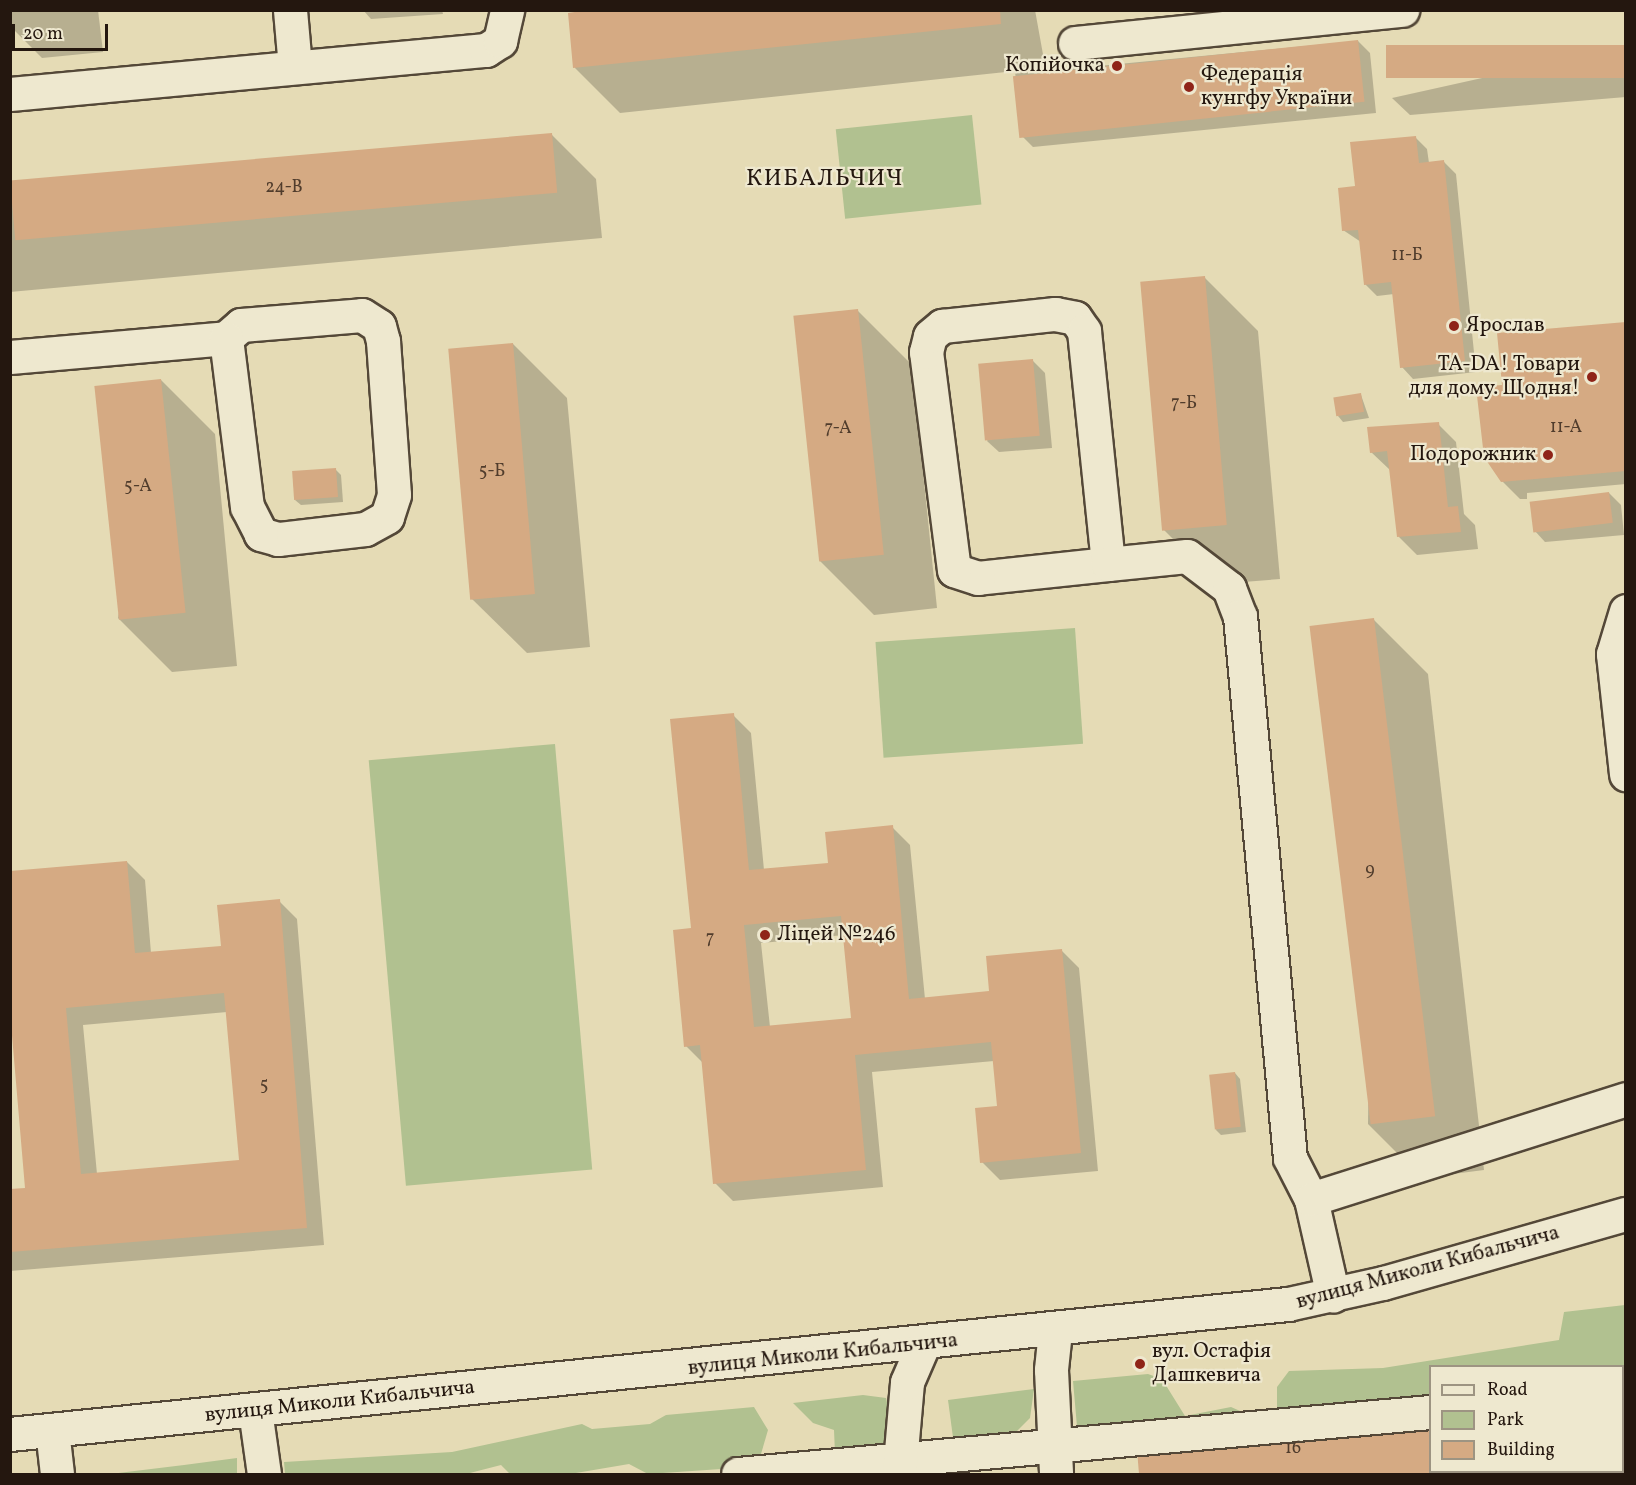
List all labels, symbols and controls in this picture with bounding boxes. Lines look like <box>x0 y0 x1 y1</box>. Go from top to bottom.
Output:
scale bar <box>15 12 111 50</box>
text: 20 m <box>23 22 63 47</box>
place label: Копійочка <box>1005 53 1105 79</box>
marker: Копійочка <box>1110 59 1124 73</box>
place label: Федерація кунгфу України <box>1201 62 1353 112</box>
marker: Федерація кунгфу України <box>1182 80 1196 94</box>
district label: КИБАЛЬЧИЧ <box>746 166 904 194</box>
house number: 24-В <box>265 177 303 199</box>
house number: 11-Б <box>1391 245 1423 267</box>
place label: Ярослав <box>1466 313 1545 339</box>
marker: Ярослав <box>1447 319 1461 333</box>
place label: TA-DA! Товари для дому. Щодня! <box>1409 352 1580 402</box>
marker: TA-DA! Товари для дому. Щодня! <box>1585 370 1599 384</box>
house number: 7-Б <box>1171 393 1197 415</box>
house number: 11-А <box>1550 417 1582 439</box>
house number: 7-А <box>824 418 852 440</box>
place label: Подорожник <box>1410 442 1536 468</box>
marker: Подорожник <box>1541 448 1555 462</box>
house number: 5-Б <box>479 461 505 483</box>
house number: 5-А <box>124 476 152 498</box>
house number: 9 <box>1365 860 1375 882</box>
place label: Ліцей №246 <box>777 922 896 948</box>
house number: 7 <box>706 928 714 950</box>
marker: Ліцей №246 <box>758 928 772 942</box>
house number: 5 <box>260 1075 268 1097</box>
street label: вулиця Миколи Кибальчича <box>1294 1221 1562 1315</box>
street label: вулиця Миколи Кибальчича <box>687 1328 959 1382</box>
place label: вул. Остафія Дашкевича <box>1152 1339 1271 1389</box>
marker: вул. Остафія Дашкевича <box>1133 1357 1147 1371</box>
legend <box>1429 1365 1624 1473</box>
street label: вулиця Миколи Кибальчича <box>204 1375 476 1429</box>
text: Road <box>1487 1378 1528 1403</box>
text: Park <box>1487 1408 1524 1433</box>
house number: 16 <box>1285 1438 1301 1460</box>
text: Building <box>1487 1438 1555 1463</box>

